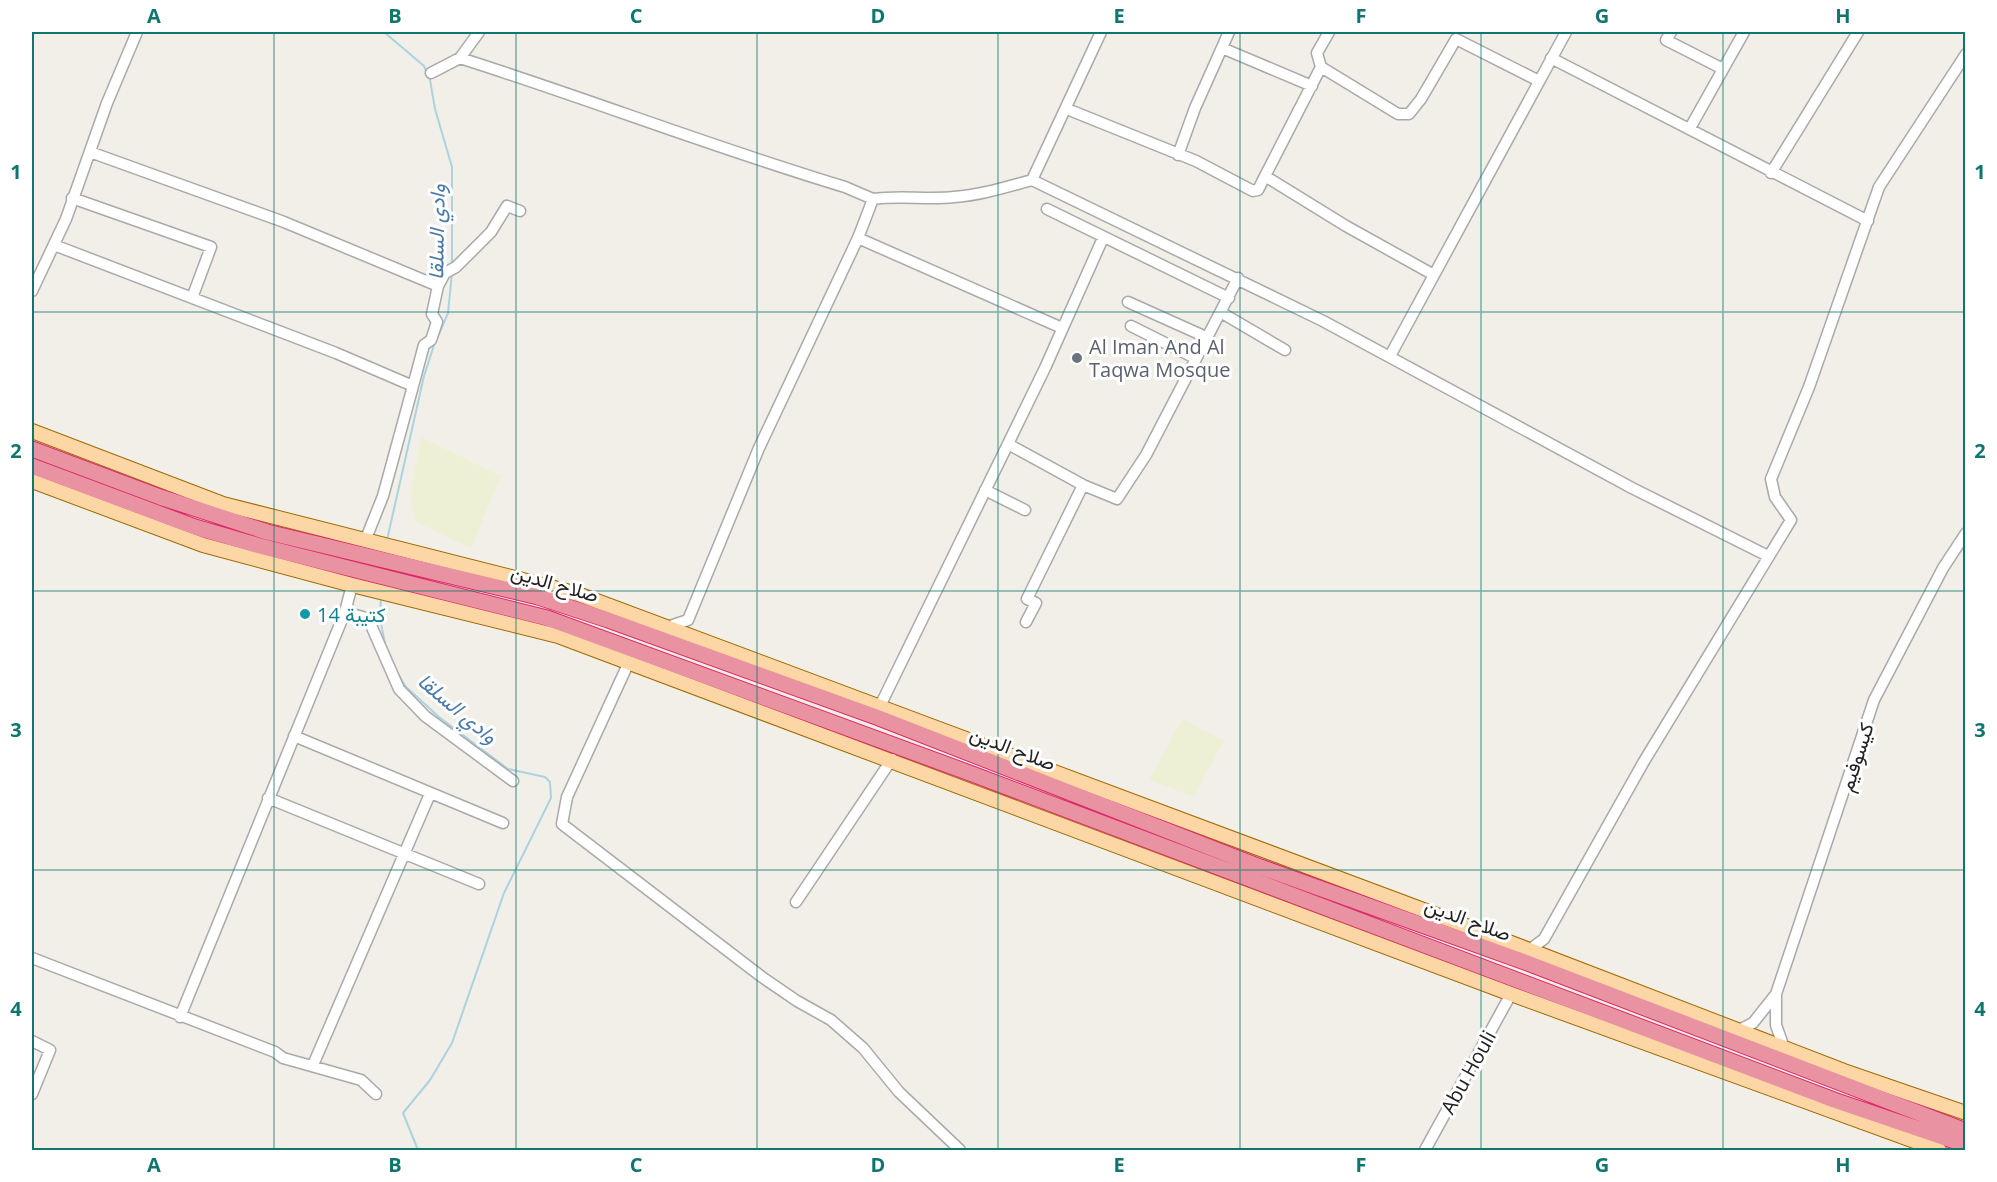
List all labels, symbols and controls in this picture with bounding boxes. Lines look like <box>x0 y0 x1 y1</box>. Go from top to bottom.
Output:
text: A <box>147 2 161 29</box>
text: B <box>388 2 402 29</box>
text: C <box>630 2 643 29</box>
text: D <box>871 2 885 29</box>
text: E <box>1113 2 1125 29</box>
text: F <box>1356 2 1366 29</box>
text: G <box>1595 2 1609 29</box>
text: H <box>1835 2 1851 29</box>
text: 1 <box>10 158 22 185</box>
text: 1 <box>1974 158 1986 185</box>
water label: وادي السلقا <box>421 183 455 280</box>
place label: Al Iman And Al Taqwa Mosque <box>1089 333 1230 383</box>
marker: Al Iman And Al Taqwa Mosque <box>1070 351 1084 365</box>
text: 2 <box>10 437 22 464</box>
text: 2 <box>1974 437 1986 464</box>
street label: صلاح الدين <box>508 558 602 609</box>
place label: كتيبة 14 <box>317 601 386 628</box>
marker: كتيبة 14 <box>298 607 312 621</box>
water label: وادي السلقا <box>410 666 504 753</box>
text: 3 <box>10 716 22 743</box>
text: 3 <box>1974 716 1986 743</box>
street label: صلاح الدين <box>966 719 1060 778</box>
street label: كيسوفيم <box>1832 719 1880 795</box>
street label: صلاح الدين <box>1421 891 1515 948</box>
text: 4 <box>10 995 22 1022</box>
text: 4 <box>1974 995 1986 1022</box>
street label: Abu Houli <box>1434 1025 1502 1119</box>
text: A <box>147 1151 161 1178</box>
text: B <box>388 1151 402 1178</box>
text: C <box>630 1151 643 1178</box>
text: D <box>871 1151 885 1178</box>
text: E <box>1113 1151 1125 1178</box>
text: F <box>1356 1151 1366 1178</box>
text: G <box>1595 1151 1609 1178</box>
text: H <box>1835 1151 1851 1178</box>

